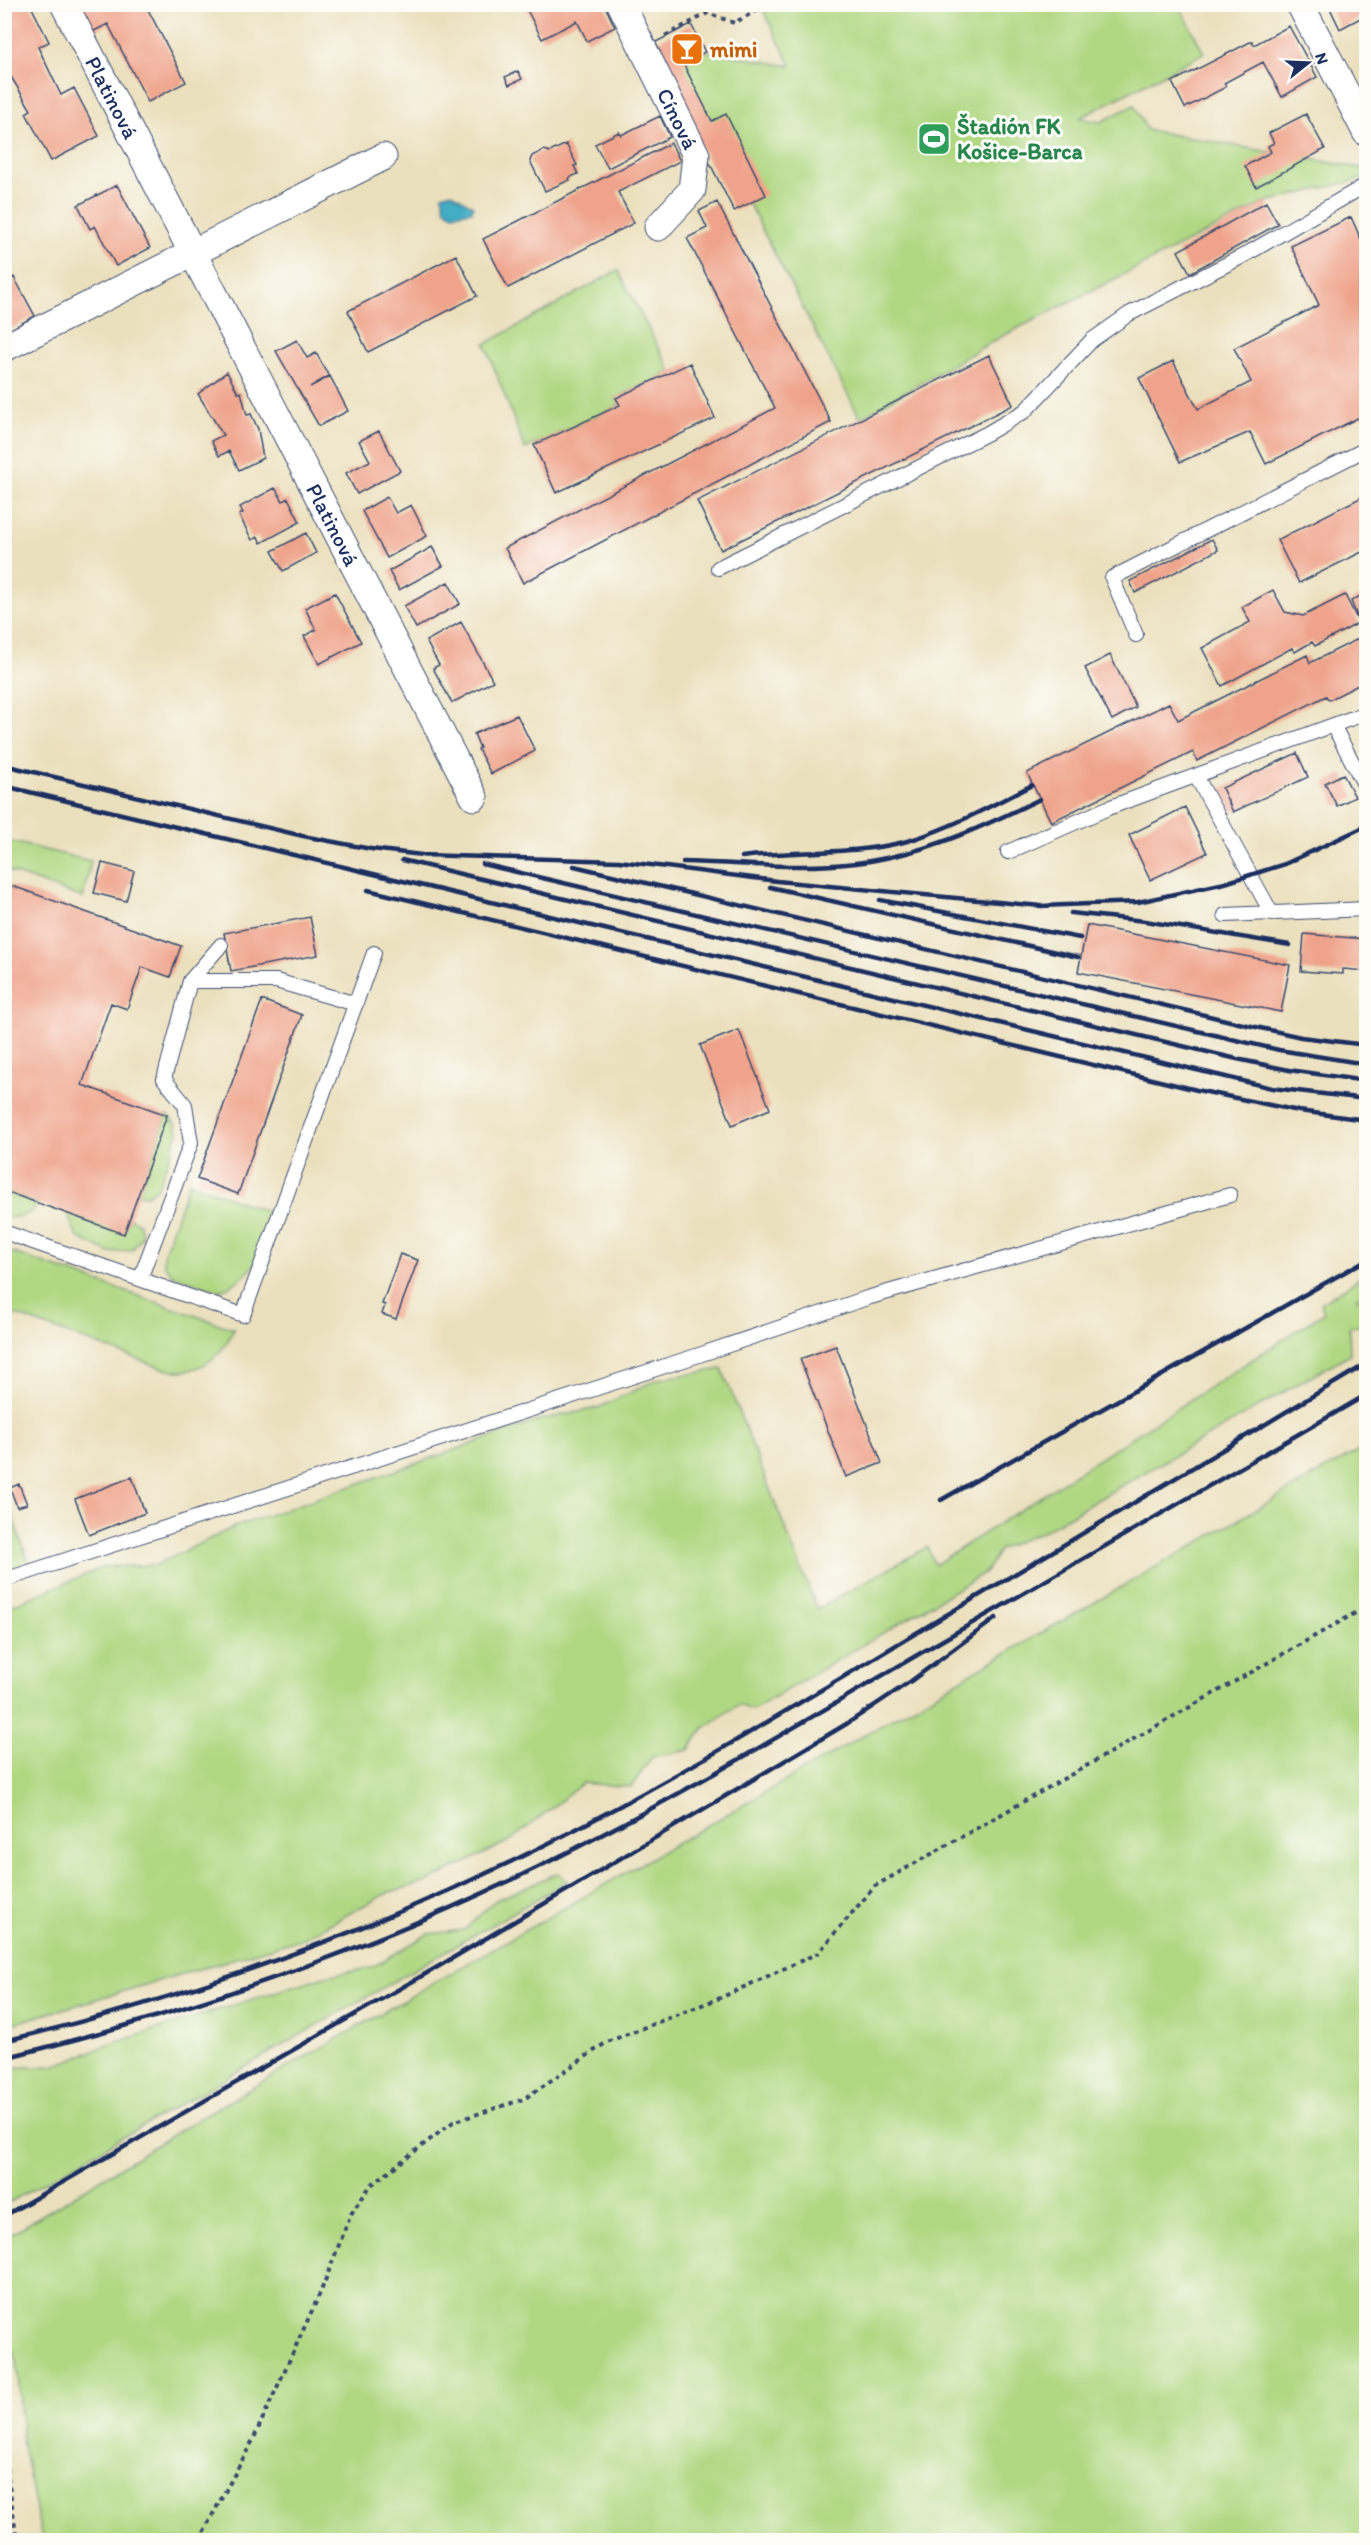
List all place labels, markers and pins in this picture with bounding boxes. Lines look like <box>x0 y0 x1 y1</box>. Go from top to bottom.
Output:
bar icon: mimi <box>669 31 705 67</box>
place label: mimi <box>709 36 757 63</box>
place label: Štadión FK Košice-Barca <box>957 113 1083 165</box>
sports icon: Štadión FK Košice-Barca <box>916 121 952 157</box>

